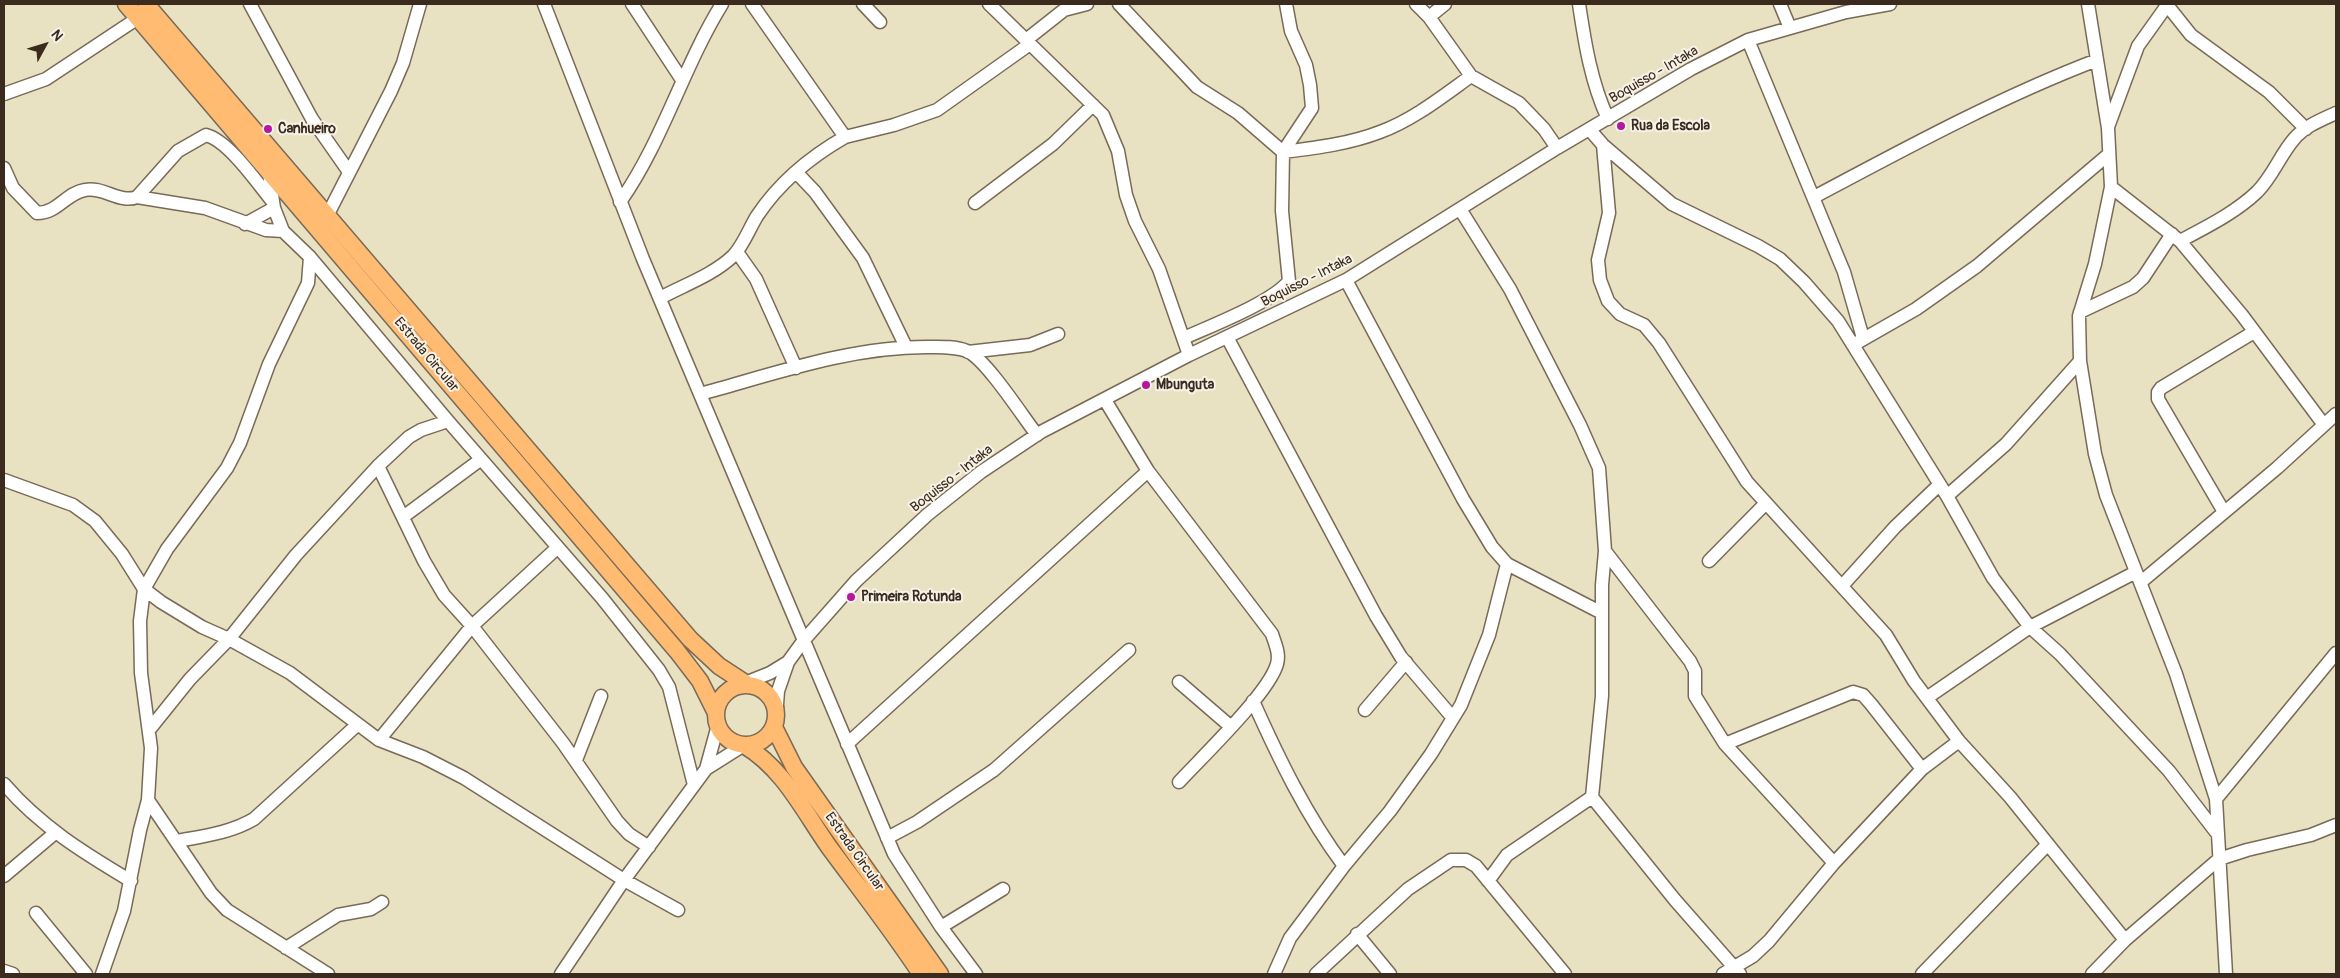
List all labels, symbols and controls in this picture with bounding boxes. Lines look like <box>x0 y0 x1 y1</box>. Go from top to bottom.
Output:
north arrow <box>20 20 70 70</box>
text: N <box>47 26 67 44</box>
street label: Boquisso - Intaka <box>1607 43 1701 107</box>
place label: Rua da Escola <box>1631 118 1710 134</box>
marker: Rua da Escola <box>1615 120 1627 132</box>
place label: Canhueiro <box>278 121 336 137</box>
marker: Canhueiro <box>262 123 274 135</box>
street label: Boquisso - Intaka <box>1259 251 1355 311</box>
street label: Estrada Circular <box>390 314 462 396</box>
place label: Mbunguta <box>1156 377 1214 393</box>
marker: Mbunguta <box>1140 379 1152 391</box>
street label: Boquisso - Intaka <box>907 442 997 516</box>
place label: Primeira Rotunda <box>861 589 962 605</box>
marker: Primeira Rotunda <box>845 591 857 603</box>
street label: Estrada Circular <box>821 809 887 895</box>

